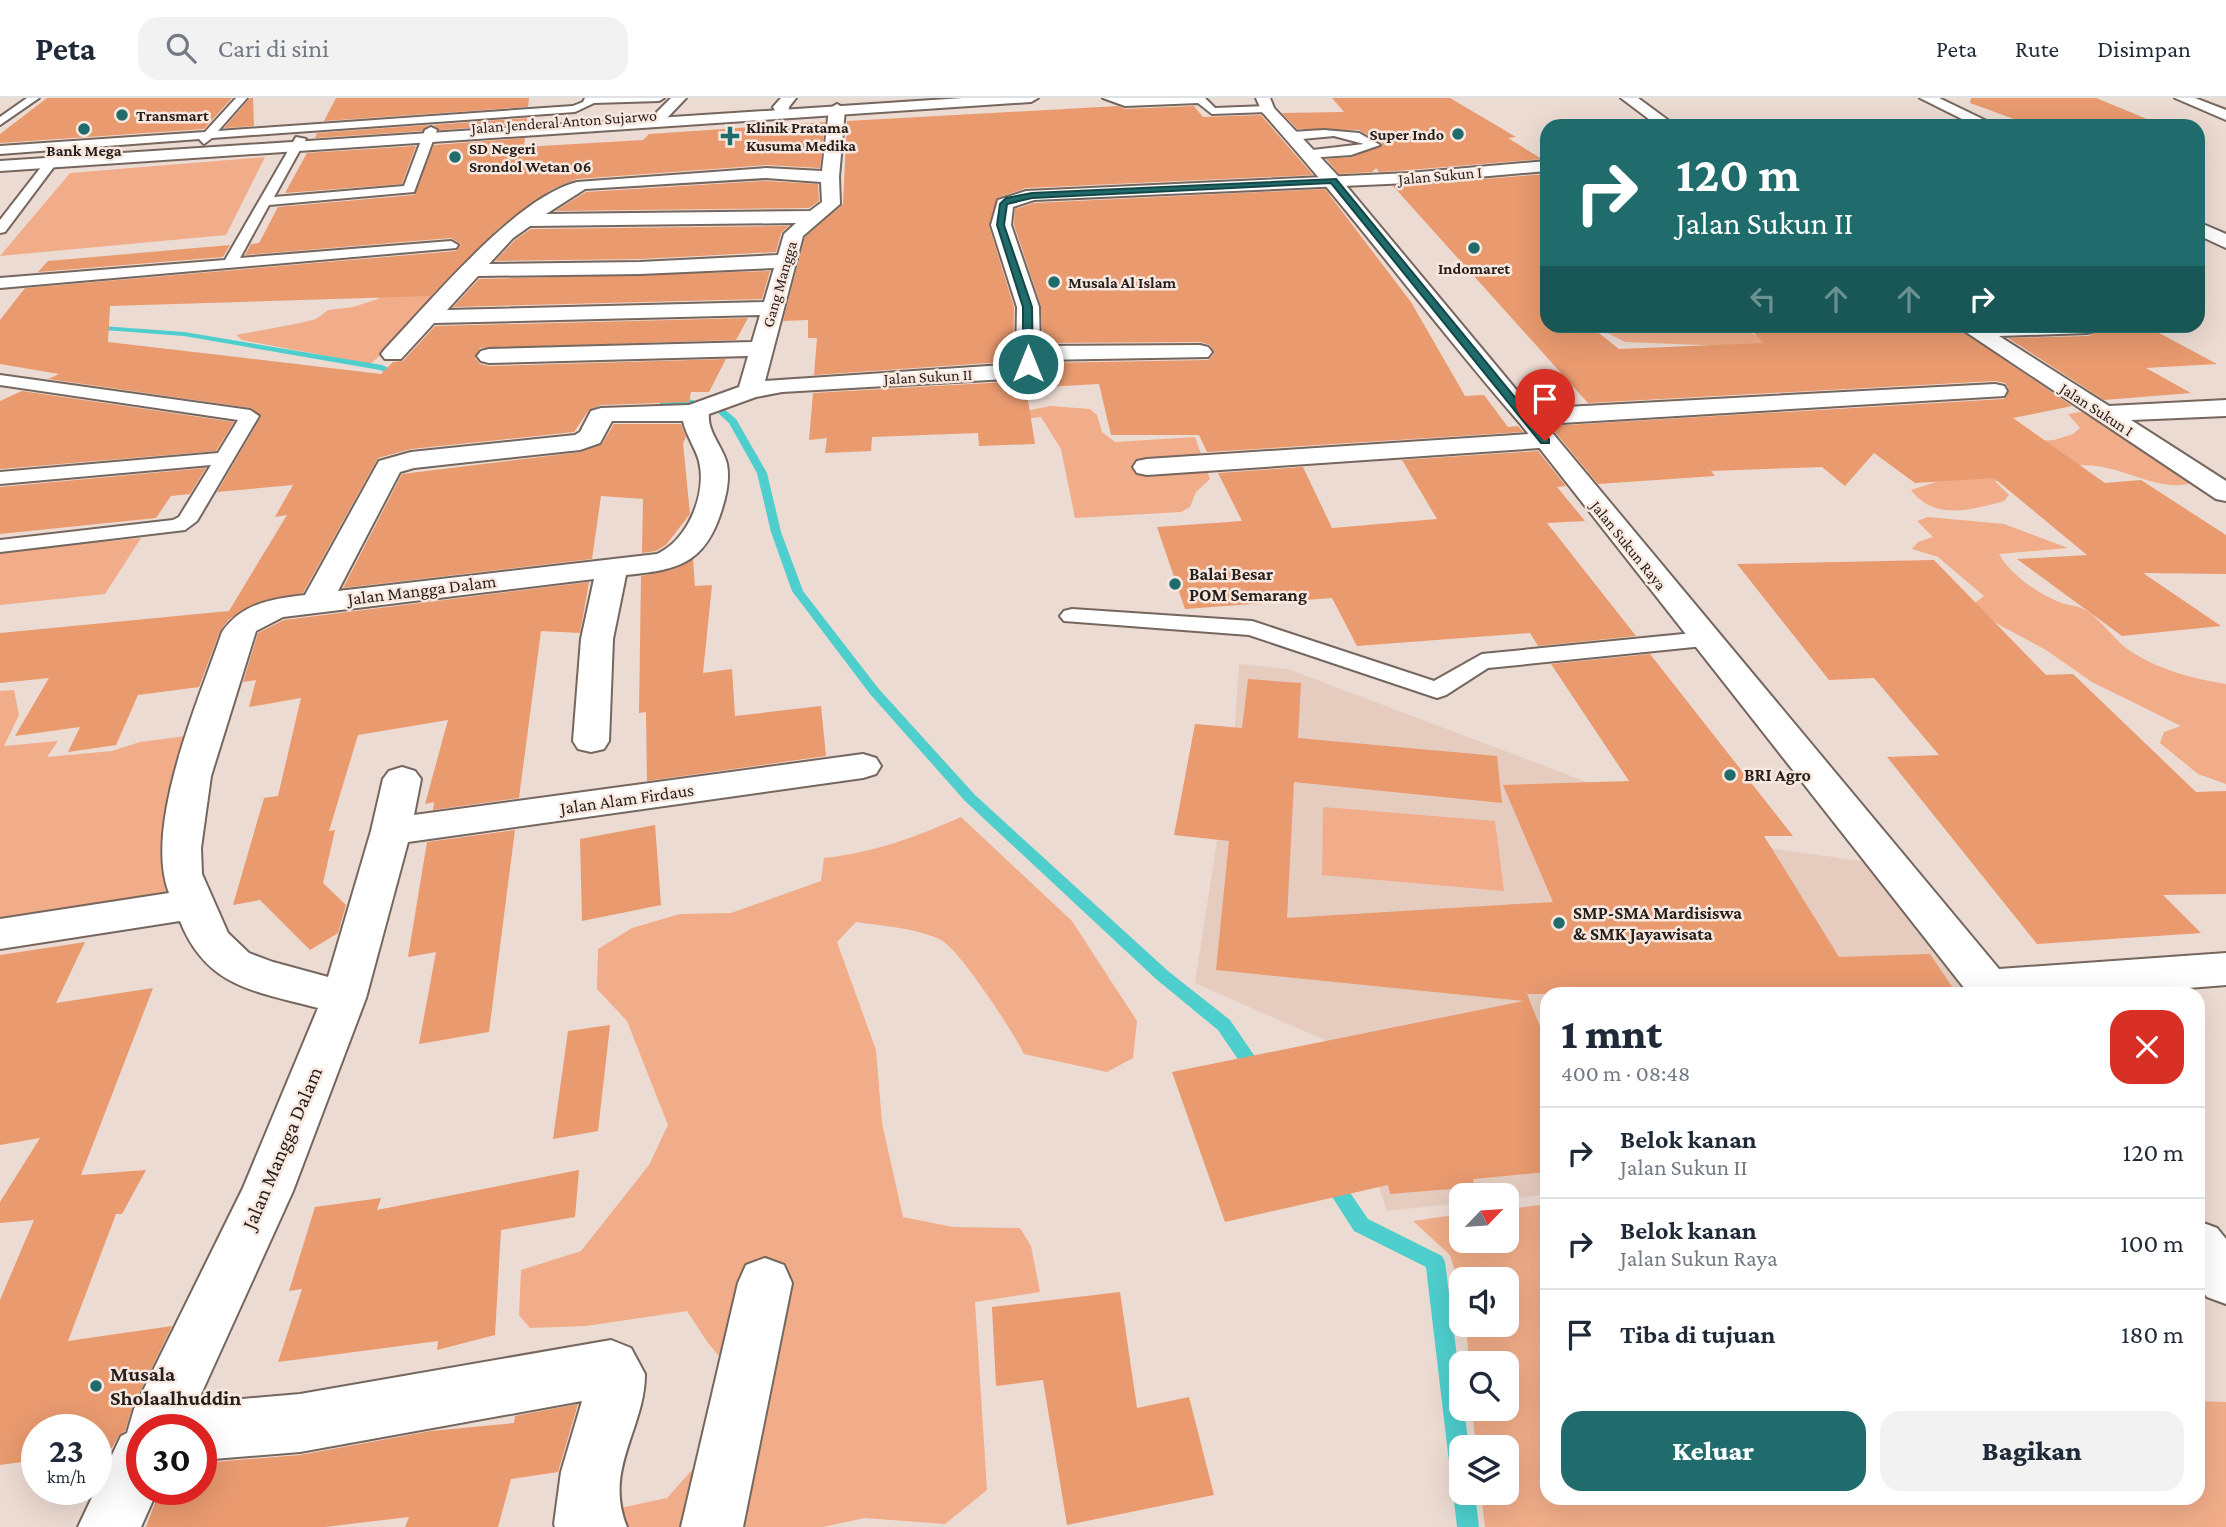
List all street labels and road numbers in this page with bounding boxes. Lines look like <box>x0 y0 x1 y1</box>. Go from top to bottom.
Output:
street label: Jalan Jenderal Anton Sujarwo <box>469 107 658 138</box>
street label: Jalan Sukun I <box>1396 163 1483 189</box>
street label: Gang Mangga <box>759 238 801 330</box>
street label: Jalan Sukun II <box>881 366 973 388</box>
street label: Jalan Sukun I <box>2055 378 2137 440</box>
street label: Jalan Sukun Raya <box>1585 496 1670 594</box>
street label: Jalan Mangga Dalam <box>345 571 498 609</box>
street label: Jalan Alam Firdaus <box>557 780 695 819</box>
street label: Jalan Mangga Dalam <box>236 1063 327 1235</box>

